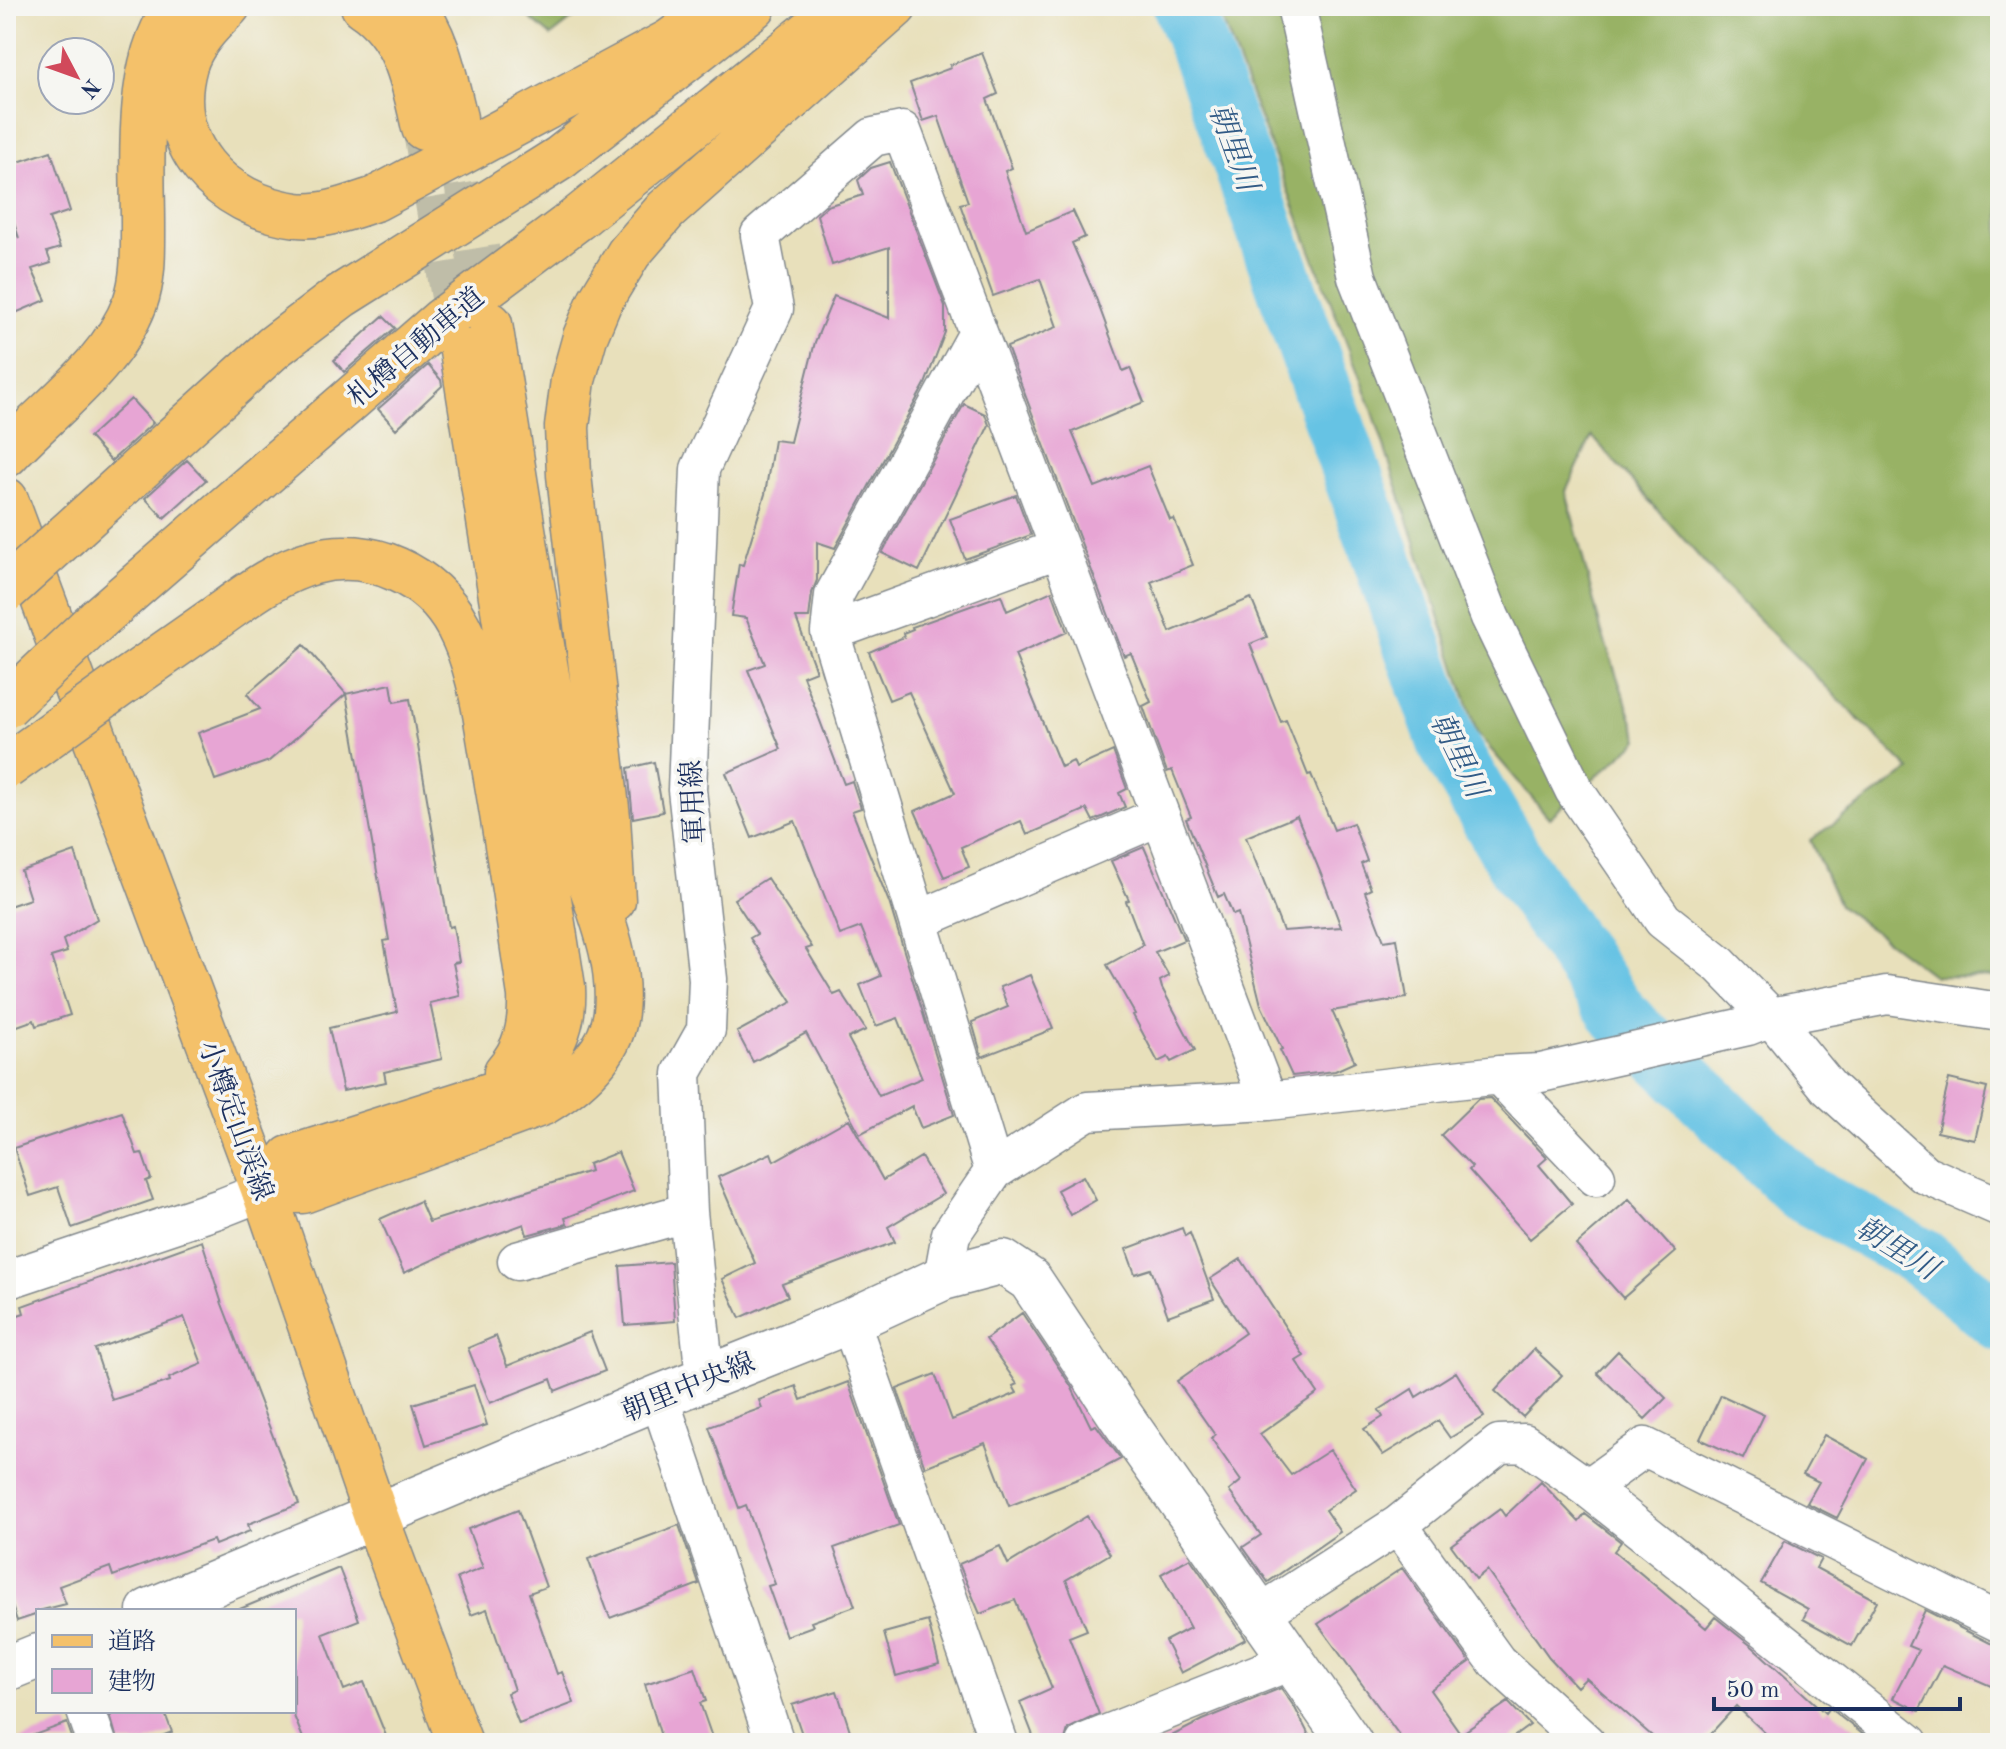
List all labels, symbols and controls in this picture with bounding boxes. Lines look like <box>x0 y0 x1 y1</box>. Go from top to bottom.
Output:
north arrow <box>36 36 116 116</box>
text: N <box>76 74 103 102</box>
water label: 朝里川 <box>1203 99 1265 198</box>
street label: 札樽自動車道 <box>341 281 490 413</box>
water label: 朝里川 <box>1424 708 1494 806</box>
street label: 軍用線 <box>676 759 711 845</box>
street label: 小樽定山渓線 <box>192 1036 280 1205</box>
water label: 朝里川 <box>1850 1211 1946 1288</box>
street label: 朝里中央線 <box>618 1347 759 1428</box>
legend <box>36 1609 296 1713</box>
text: 道路 <box>108 1628 156 1655</box>
scale bar <box>1714 1661 1960 1711</box>
text: 建物 <box>108 1668 156 1695</box>
text: 50 m <box>1726 1679 1780 1703</box>

